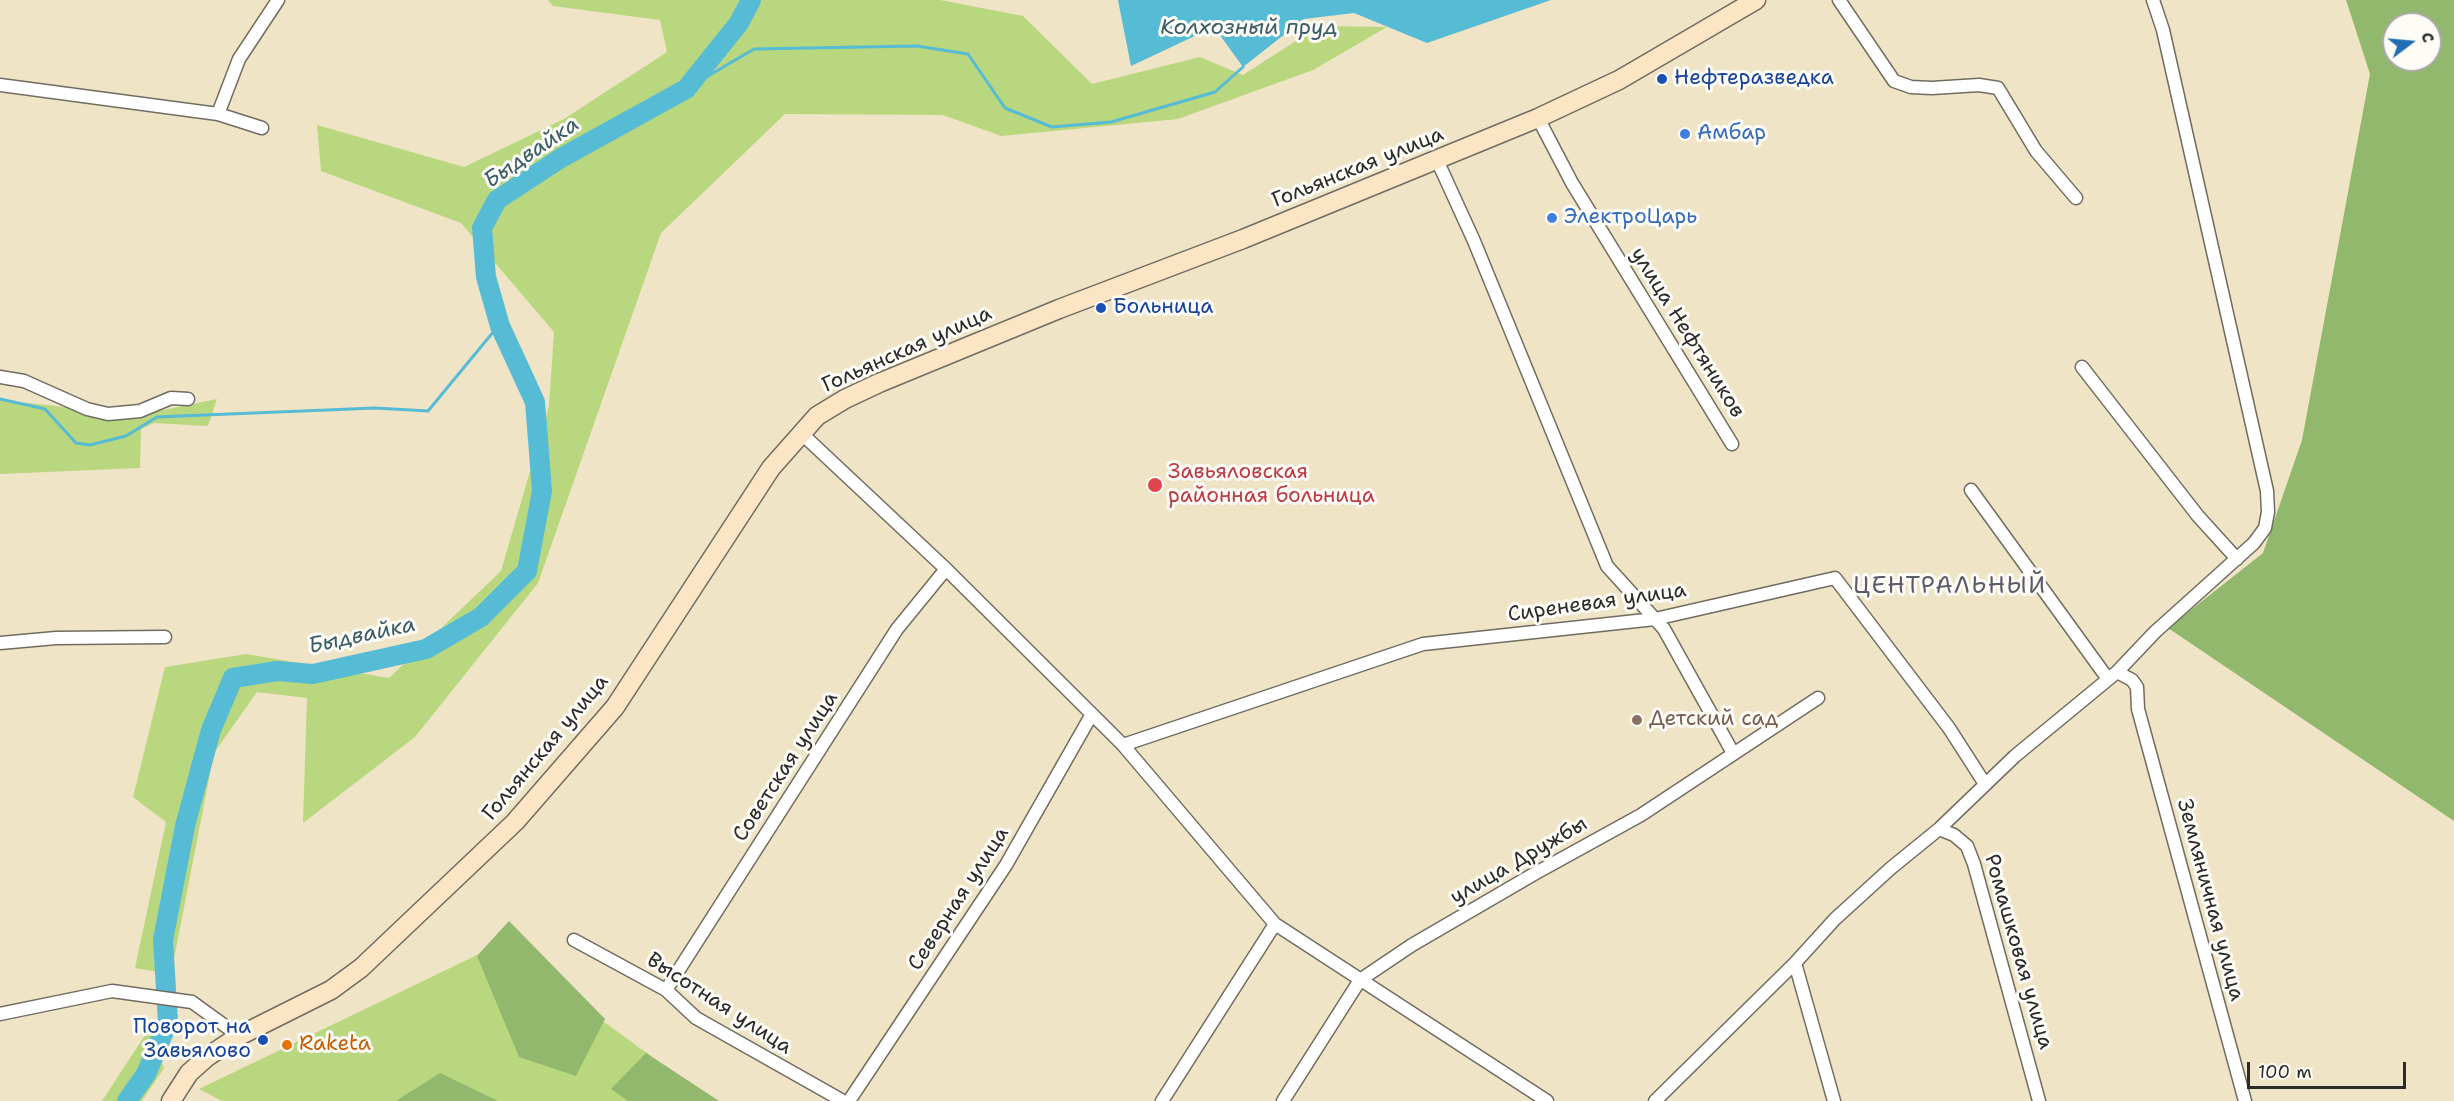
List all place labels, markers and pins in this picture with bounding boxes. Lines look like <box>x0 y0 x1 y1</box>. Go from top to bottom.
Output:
place label: Нефтеразведка <box>1674 66 1834 92</box>
marker: Нефтеразведка <box>1655 72 1669 86</box>
place label: Амбар <box>1697 121 1766 147</box>
marker: Амбар <box>1678 127 1692 141</box>
place label: ЭлектроЦарь <box>1564 205 1697 231</box>
marker: ЭлектроЦарь <box>1545 211 1559 225</box>
place label: Больница <box>1113 295 1213 321</box>
marker: Больница <box>1094 301 1108 315</box>
place label: Завьяловская районная больница <box>1168 460 1375 510</box>
marker: Завьяловская районная больница <box>1146 476 1164 494</box>
place label: Детский сад <box>1649 707 1778 733</box>
marker: Детский сад <box>1630 713 1644 727</box>
place label: Поворот на Завьялово <box>133 1015 251 1065</box>
place label: Raketa <box>299 1032 371 1058</box>
marker: Поворот на Завьялово <box>256 1033 270 1047</box>
marker: Raketa <box>280 1038 294 1052</box>

